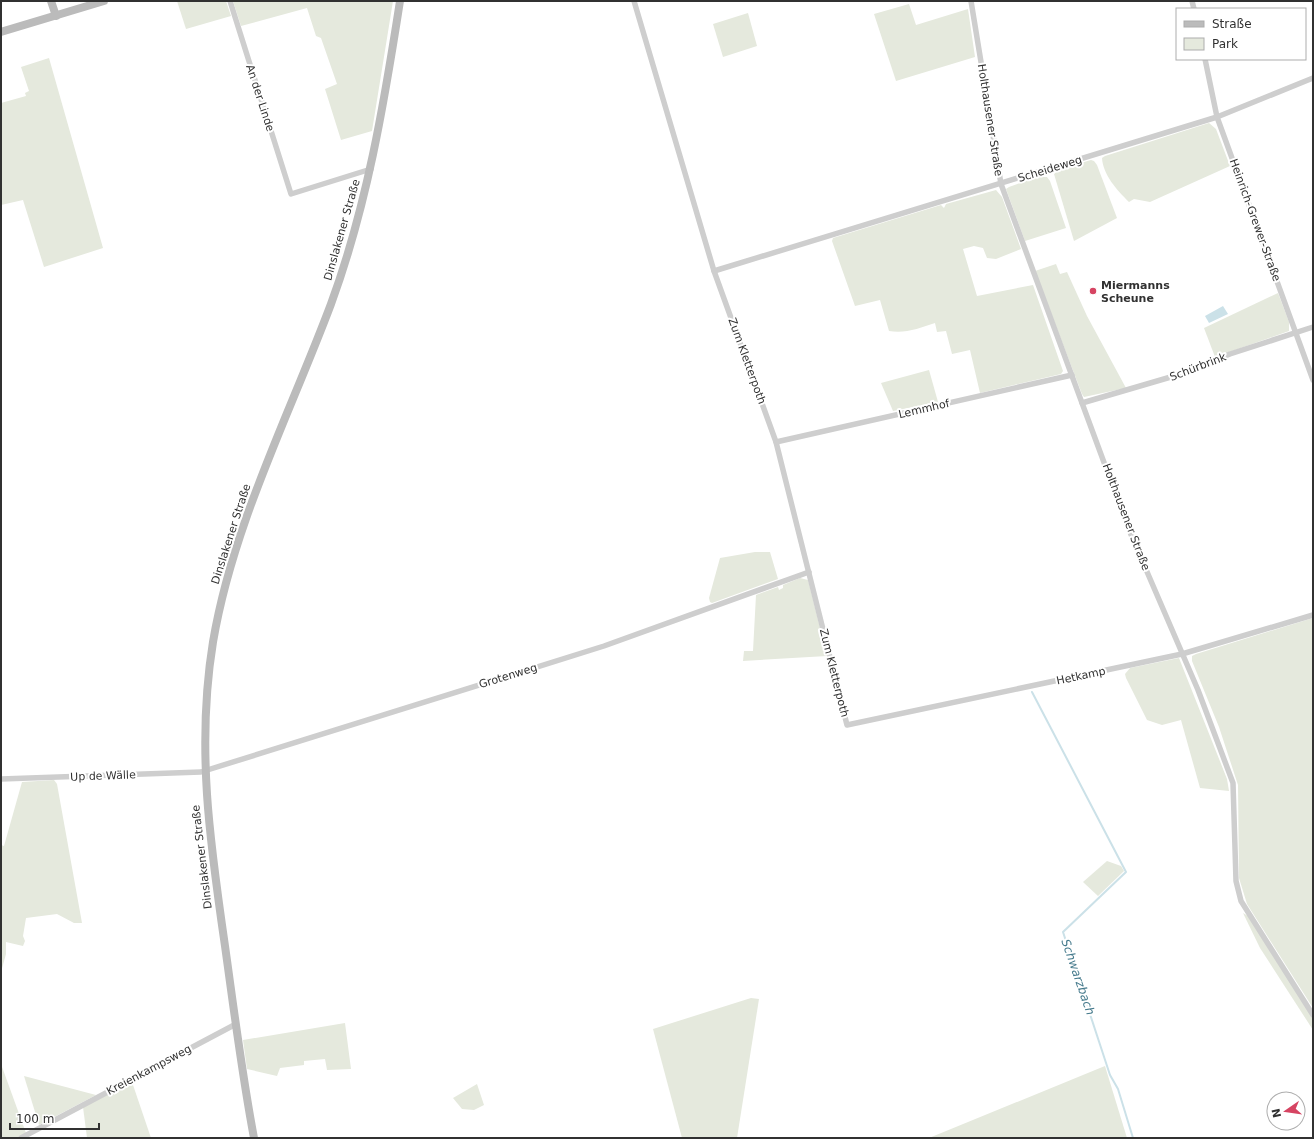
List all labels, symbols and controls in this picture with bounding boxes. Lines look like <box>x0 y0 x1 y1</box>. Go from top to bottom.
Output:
legend <box>1176 8 1306 60</box>
text: Straße <box>1212 17 1252 31</box>
text: Park <box>1212 37 1238 51</box>
street label: An der Linde <box>243 63 277 133</box>
street label: Holthausener Straße <box>975 63 1005 177</box>
street label: Scheideweg <box>1016 153 1084 185</box>
street label: Heinrich-Grewer-Straße <box>1227 157 1283 283</box>
street label: Dinslakener Straße <box>321 178 363 282</box>
place label: Miermanns Scheune <box>1101 279 1170 305</box>
marker: Miermanns Scheune <box>1088 286 1098 296</box>
street label: Zum Kletterpoth <box>725 316 769 406</box>
street label: Schürbrink <box>1168 350 1229 384</box>
street label: Lemmhof <box>897 397 952 421</box>
street label: Holthausener Straße <box>1100 462 1152 573</box>
street label: Dinslakener Straße <box>209 482 253 586</box>
street label: Zum Kletterpoth <box>817 627 851 719</box>
street label: Grotenweg <box>477 661 539 691</box>
street label: Hetkamp <box>1055 664 1107 688</box>
street label: Up de Wälle <box>70 768 136 784</box>
street label: Dinslakener Straße <box>189 804 215 910</box>
water label: Schwarzbach <box>1058 937 1098 1017</box>
street label: Kreienkampsweg <box>104 1042 194 1098</box>
north arrow <box>1266 1091 1306 1131</box>
scale bar <box>10 1105 99 1131</box>
text: N <box>1269 1107 1284 1119</box>
text: 100 m <box>16 1112 54 1126</box>

